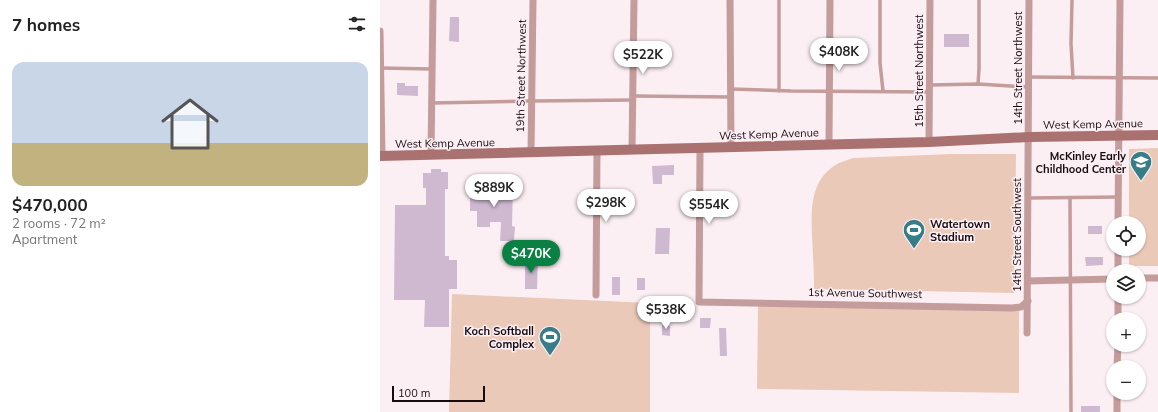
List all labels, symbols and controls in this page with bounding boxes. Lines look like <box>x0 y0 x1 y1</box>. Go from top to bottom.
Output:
street label: 14th Street Northwest <box>1011 11 1025 125</box>
icon: filters <box>346 13 368 35</box>
text: 7 homes <box>12 14 80 35</box>
street label: 15th Street Northwest <box>912 14 926 128</box>
street label: 19th Street Northwest <box>513 19 529 133</box>
pin: $408K <box>811 38 867 72</box>
pin: $522K <box>615 41 671 75</box>
text: $408K <box>819 43 859 59</box>
text: $522K <box>623 46 663 62</box>
icon: home <box>154 88 226 160</box>
street label: West Kemp Avenue <box>1043 116 1143 132</box>
street label: West Kemp Avenue <box>719 125 819 143</box>
street label: West Kemp Avenue <box>395 135 495 151</box>
place label: McKinley Early Childhood Center <box>1036 149 1127 176</box>
school or university icon: McKinley Early Childhood Center <box>1128 149 1154 182</box>
pin: $889K <box>466 174 522 208</box>
street label: 14th Street Southwest <box>1010 178 1024 292</box>
text: $889K <box>474 179 514 195</box>
pin: $298K <box>578 189 634 223</box>
pin: $554K <box>681 191 737 225</box>
text: $470,000 <box>12 194 88 215</box>
text: $298K <box>586 194 626 210</box>
text: $554K <box>689 196 729 212</box>
text: 2 rooms · 72 m² <box>12 215 106 231</box>
map controls <box>1106 216 1146 400</box>
button: locate <box>1106 216 1146 256</box>
sports icon: Watertown Stadium <box>901 217 927 250</box>
place label: Watertown Stadium <box>930 217 990 244</box>
text: Apartment <box>12 231 77 247</box>
pin: $470K <box>503 240 559 274</box>
text: $470K <box>511 245 551 261</box>
button: layers <box>1106 264 1146 304</box>
street label: 1st Avenue Southwest <box>808 285 922 301</box>
pin: $538K <box>638 296 694 330</box>
text: $538K <box>646 301 686 317</box>
button: + <box>1106 312 1146 352</box>
place label: Koch Softball Complex <box>464 324 535 351</box>
sports icon: Koch Softball Complex <box>537 324 563 357</box>
button: − <box>1106 360 1146 400</box>
scale bar <box>392 384 485 403</box>
text: 100 m <box>398 386 430 400</box>

